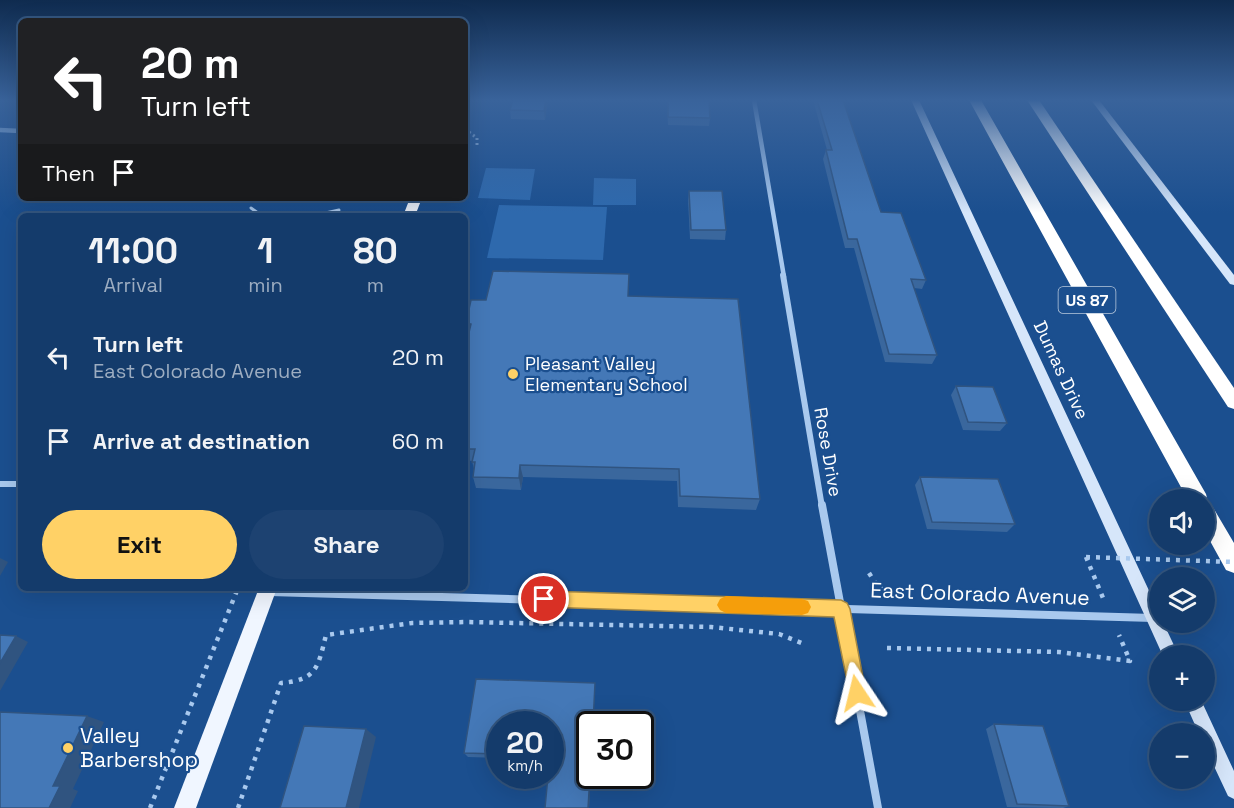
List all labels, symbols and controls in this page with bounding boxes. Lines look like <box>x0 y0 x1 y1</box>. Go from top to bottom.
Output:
text: 20 m <box>141 37 240 90</box>
icon: left <box>42 42 120 120</box>
text: Turn left <box>141 89 251 124</box>
icon: arrive <box>107 156 140 189</box>
text: Then <box>42 159 95 187</box>
text: 11:00 <box>88 228 178 274</box>
text: 1 <box>257 228 274 274</box>
text: 80 <box>353 228 398 274</box>
text: Arrival <box>103 272 163 298</box>
text: min <box>248 272 283 298</box>
text: m <box>367 272 384 298</box>
road number: US 87 <box>1058 287 1116 313</box>
street label: Dumas Drive <box>1029 317 1094 423</box>
text: Turn left <box>93 330 183 358</box>
icon: left <box>42 341 75 374</box>
text: 20 m <box>392 343 444 371</box>
place label: Pleasant Valley Elementary School <box>525 352 688 396</box>
text: East Colorado Avenue <box>93 358 302 384</box>
marker: Pleasant Valley Elementary School <box>506 367 520 381</box>
street label: Rose Drive <box>809 405 848 498</box>
icon: arrive <box>42 425 75 458</box>
text: Arrive at destination <box>93 427 310 455</box>
text: 60 m <box>392 427 444 455</box>
map controls <box>1149 489 1215 789</box>
button: sound <box>1149 489 1215 555</box>
button: Exit <box>42 510 237 579</box>
button: Share <box>249 510 444 579</box>
button: layers <box>1149 567 1215 633</box>
pin <box>518 573 569 624</box>
street label: East Colorado Avenue <box>870 576 1090 611</box>
icon: arrive <box>527 582 560 615</box>
button: + <box>1149 645 1215 711</box>
position arrow <box>825 661 889 725</box>
speed limit sign: 30 <box>576 711 654 789</box>
place label: Valley Barbershop <box>80 722 198 773</box>
text: 20 <box>506 723 544 762</box>
button: − <box>1149 723 1215 789</box>
marker: Valley Barbershop <box>61 741 75 755</box>
text: km/h <box>507 756 543 775</box>

